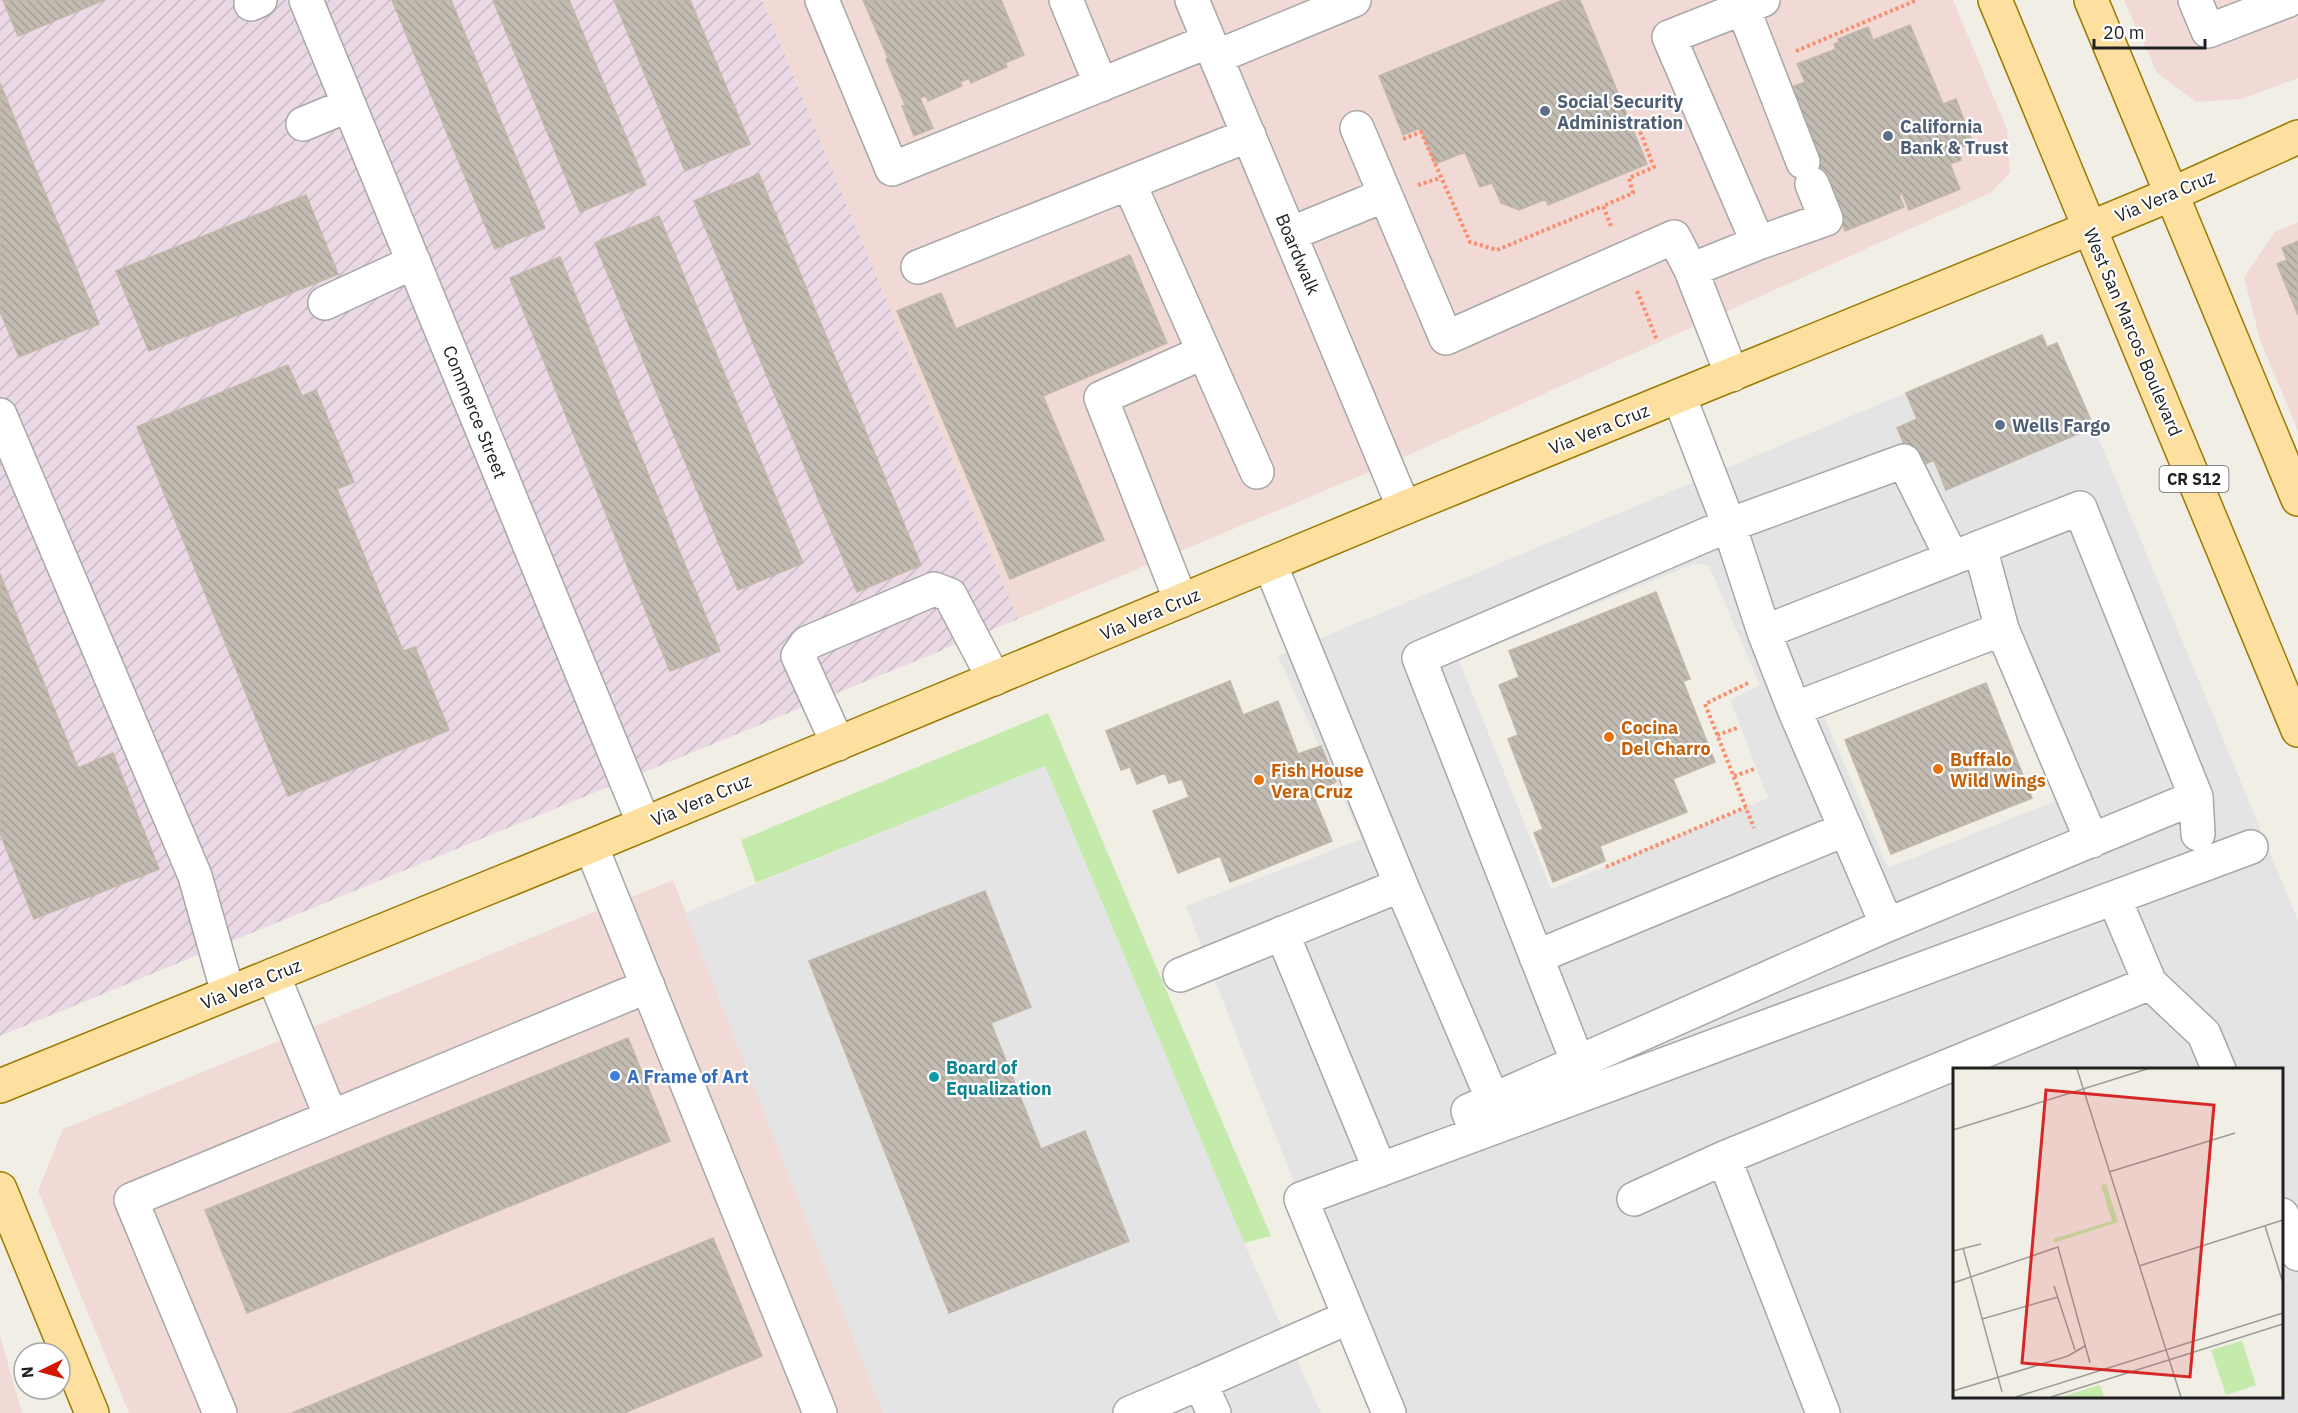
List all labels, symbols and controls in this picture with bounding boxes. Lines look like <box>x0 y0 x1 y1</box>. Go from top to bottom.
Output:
scale bar <box>2094 12 2205 50</box>
text: 20 m <box>2103 21 2145 44</box>
place label: Social Security Administration <box>1557 90 1683 134</box>
marker: Social Security Administration <box>1538 104 1552 118</box>
place label: California Bank & Trust <box>1900 115 2008 159</box>
marker: California Bank & Trust <box>1881 129 1895 143</box>
street label: Via Vera Cruz <box>2112 165 2218 227</box>
street label: Boardwalk <box>1271 210 1326 299</box>
street label: West San Marcos Boulevard <box>2079 224 2187 440</box>
street label: Commerce Street <box>438 342 512 482</box>
street label: Via Vera Cruz <box>1545 398 1653 460</box>
place label: Wells Fargo <box>2012 414 2110 437</box>
marker: Wells Fargo <box>1993 418 2007 432</box>
road number: CR S12 <box>2160 466 2228 492</box>
street label: Via Vera Cruz <box>1097 583 1203 645</box>
place label: Cocina Del Charro <box>1621 716 1711 760</box>
marker: Cocina Del Charro <box>1602 730 1616 744</box>
place label: Buffalo Wild Wings <box>1950 748 2046 792</box>
place label: Fish House Vera Cruz <box>1271 759 1364 803</box>
marker: Buffalo Wild Wings <box>1931 762 1945 776</box>
street label: Via Vera Cruz <box>648 769 754 831</box>
marker: Fish House Vera Cruz <box>1252 773 1266 787</box>
street label: Via Vera Cruz <box>197 953 305 1015</box>
place label: Board of Equalization <box>946 1056 1052 1100</box>
place label: A Frame of Art <box>627 1065 749 1088</box>
inset map <box>1953 1068 2283 1398</box>
marker: A Frame of Art <box>608 1069 622 1083</box>
marker: Board of Equalization <box>927 1070 941 1084</box>
north arrow <box>12 1341 72 1401</box>
text: N <box>17 1366 38 1379</box>

